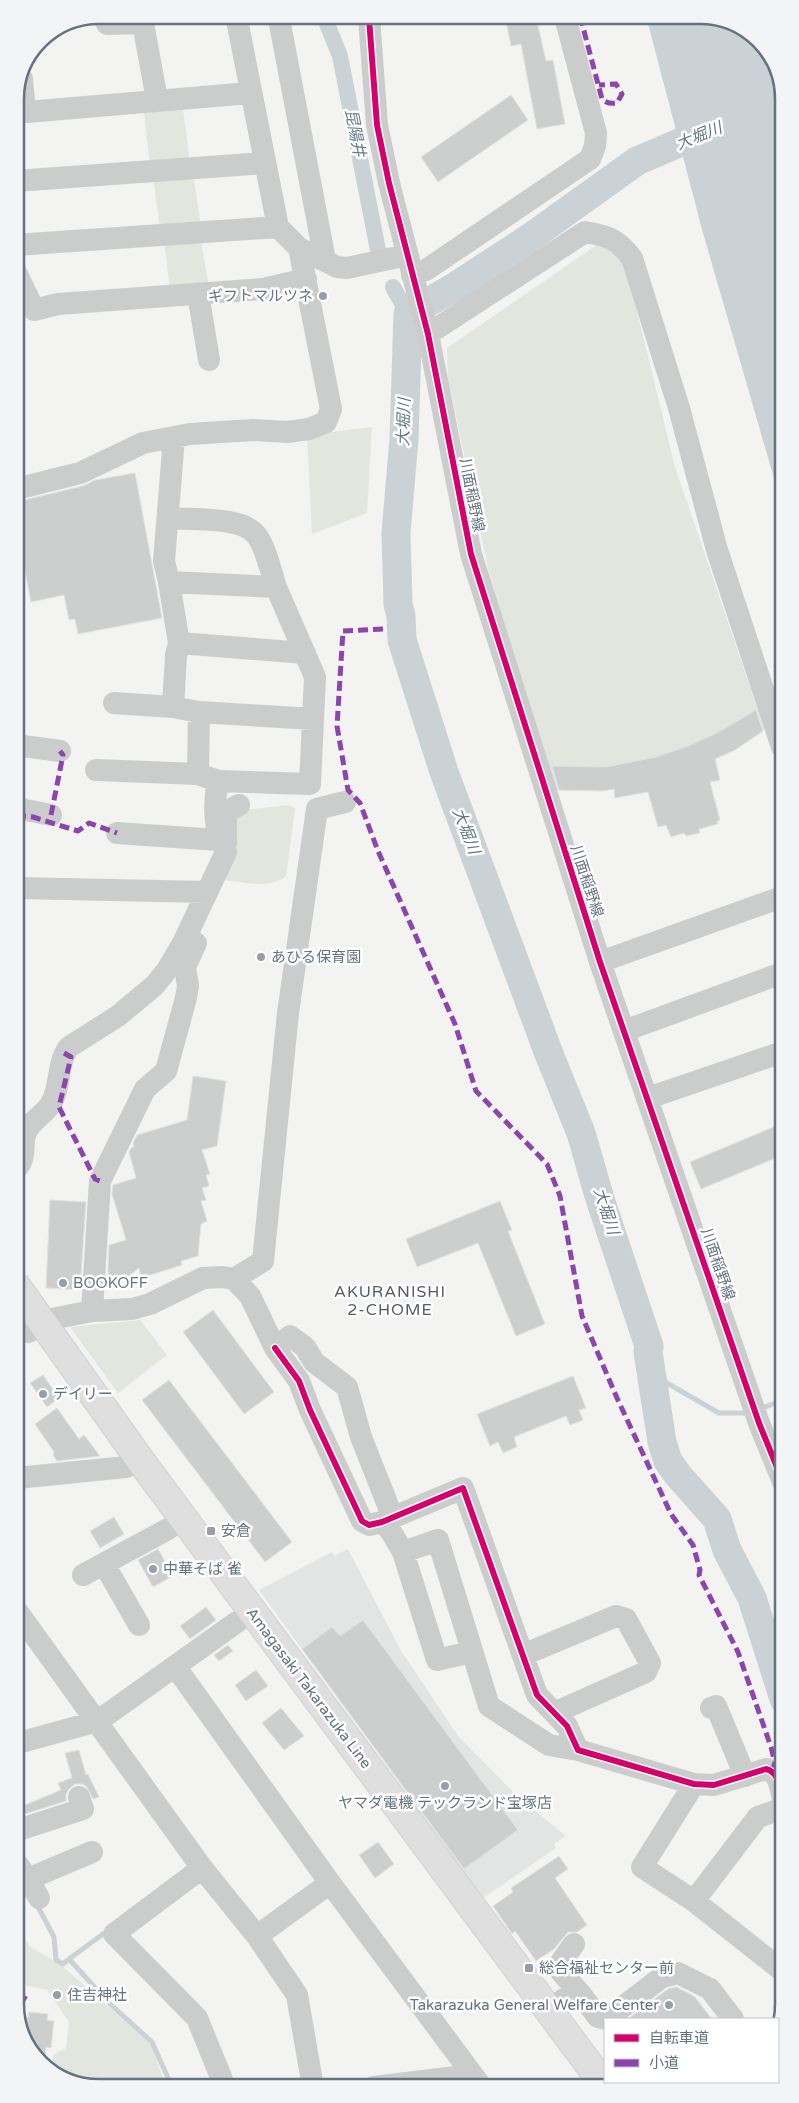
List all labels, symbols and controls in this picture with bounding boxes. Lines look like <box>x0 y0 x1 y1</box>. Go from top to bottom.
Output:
water label: 昆陽井 <box>341 108 370 160</box>
water label: 大堀川 <box>673 117 727 154</box>
place label: ギフトマルツネ <box>208 287 313 305</box>
marker: ギフトマルツネ <box>317 290 329 302</box>
water label: 大堀川 <box>393 396 415 446</box>
street label: 川面稲野線 <box>456 456 488 534</box>
water label: 大堀川 <box>448 805 485 859</box>
street label: 川面稲野線 <box>567 843 607 919</box>
place label: あひる保育園 <box>271 948 361 966</box>
marker: あひる保育園 <box>255 951 267 963</box>
water label: 大堀川 <box>589 1185 624 1239</box>
street label: 川面稲野線 <box>697 1226 739 1302</box>
place label: BOOKOFF <box>73 1274 148 1292</box>
marker: BOOKOFF <box>57 1277 69 1289</box>
district label: AKURANISHI 2-CHOME <box>334 1282 446 1320</box>
place label: デイリー <box>53 1385 113 1403</box>
marker: デイリー <box>37 1388 49 1400</box>
place label: 安倉 <box>221 1522 251 1540</box>
marker: 安倉 <box>205 1525 217 1537</box>
place label: 中華そば 雀 <box>163 1560 242 1578</box>
marker: 中華そば 雀 <box>147 1563 159 1575</box>
street label: Amagasaki Takarazuka Line <box>243 1604 375 1772</box>
marker: ヤマダ電機 テックランド宝塚店 <box>439 1780 451 1792</box>
place label: ヤマダ電機 テックランド宝塚店 <box>338 1794 552 1812</box>
place label: 総合福祉センター前 <box>539 1959 674 1977</box>
marker: 総合福祉センター前 <box>523 1962 535 1974</box>
place label: 住吉神社 <box>67 1986 127 2004</box>
marker: 住吉神社 <box>51 1989 63 2001</box>
place label: Takarazuka General Welfare Center <box>410 1996 659 2014</box>
marker: Takarazuka General Welfare Center <box>663 1999 675 2011</box>
legend <box>604 2018 779 2083</box>
text: 自転車道 <box>649 2029 709 2047</box>
text: 小道 <box>649 2054 679 2072</box>

